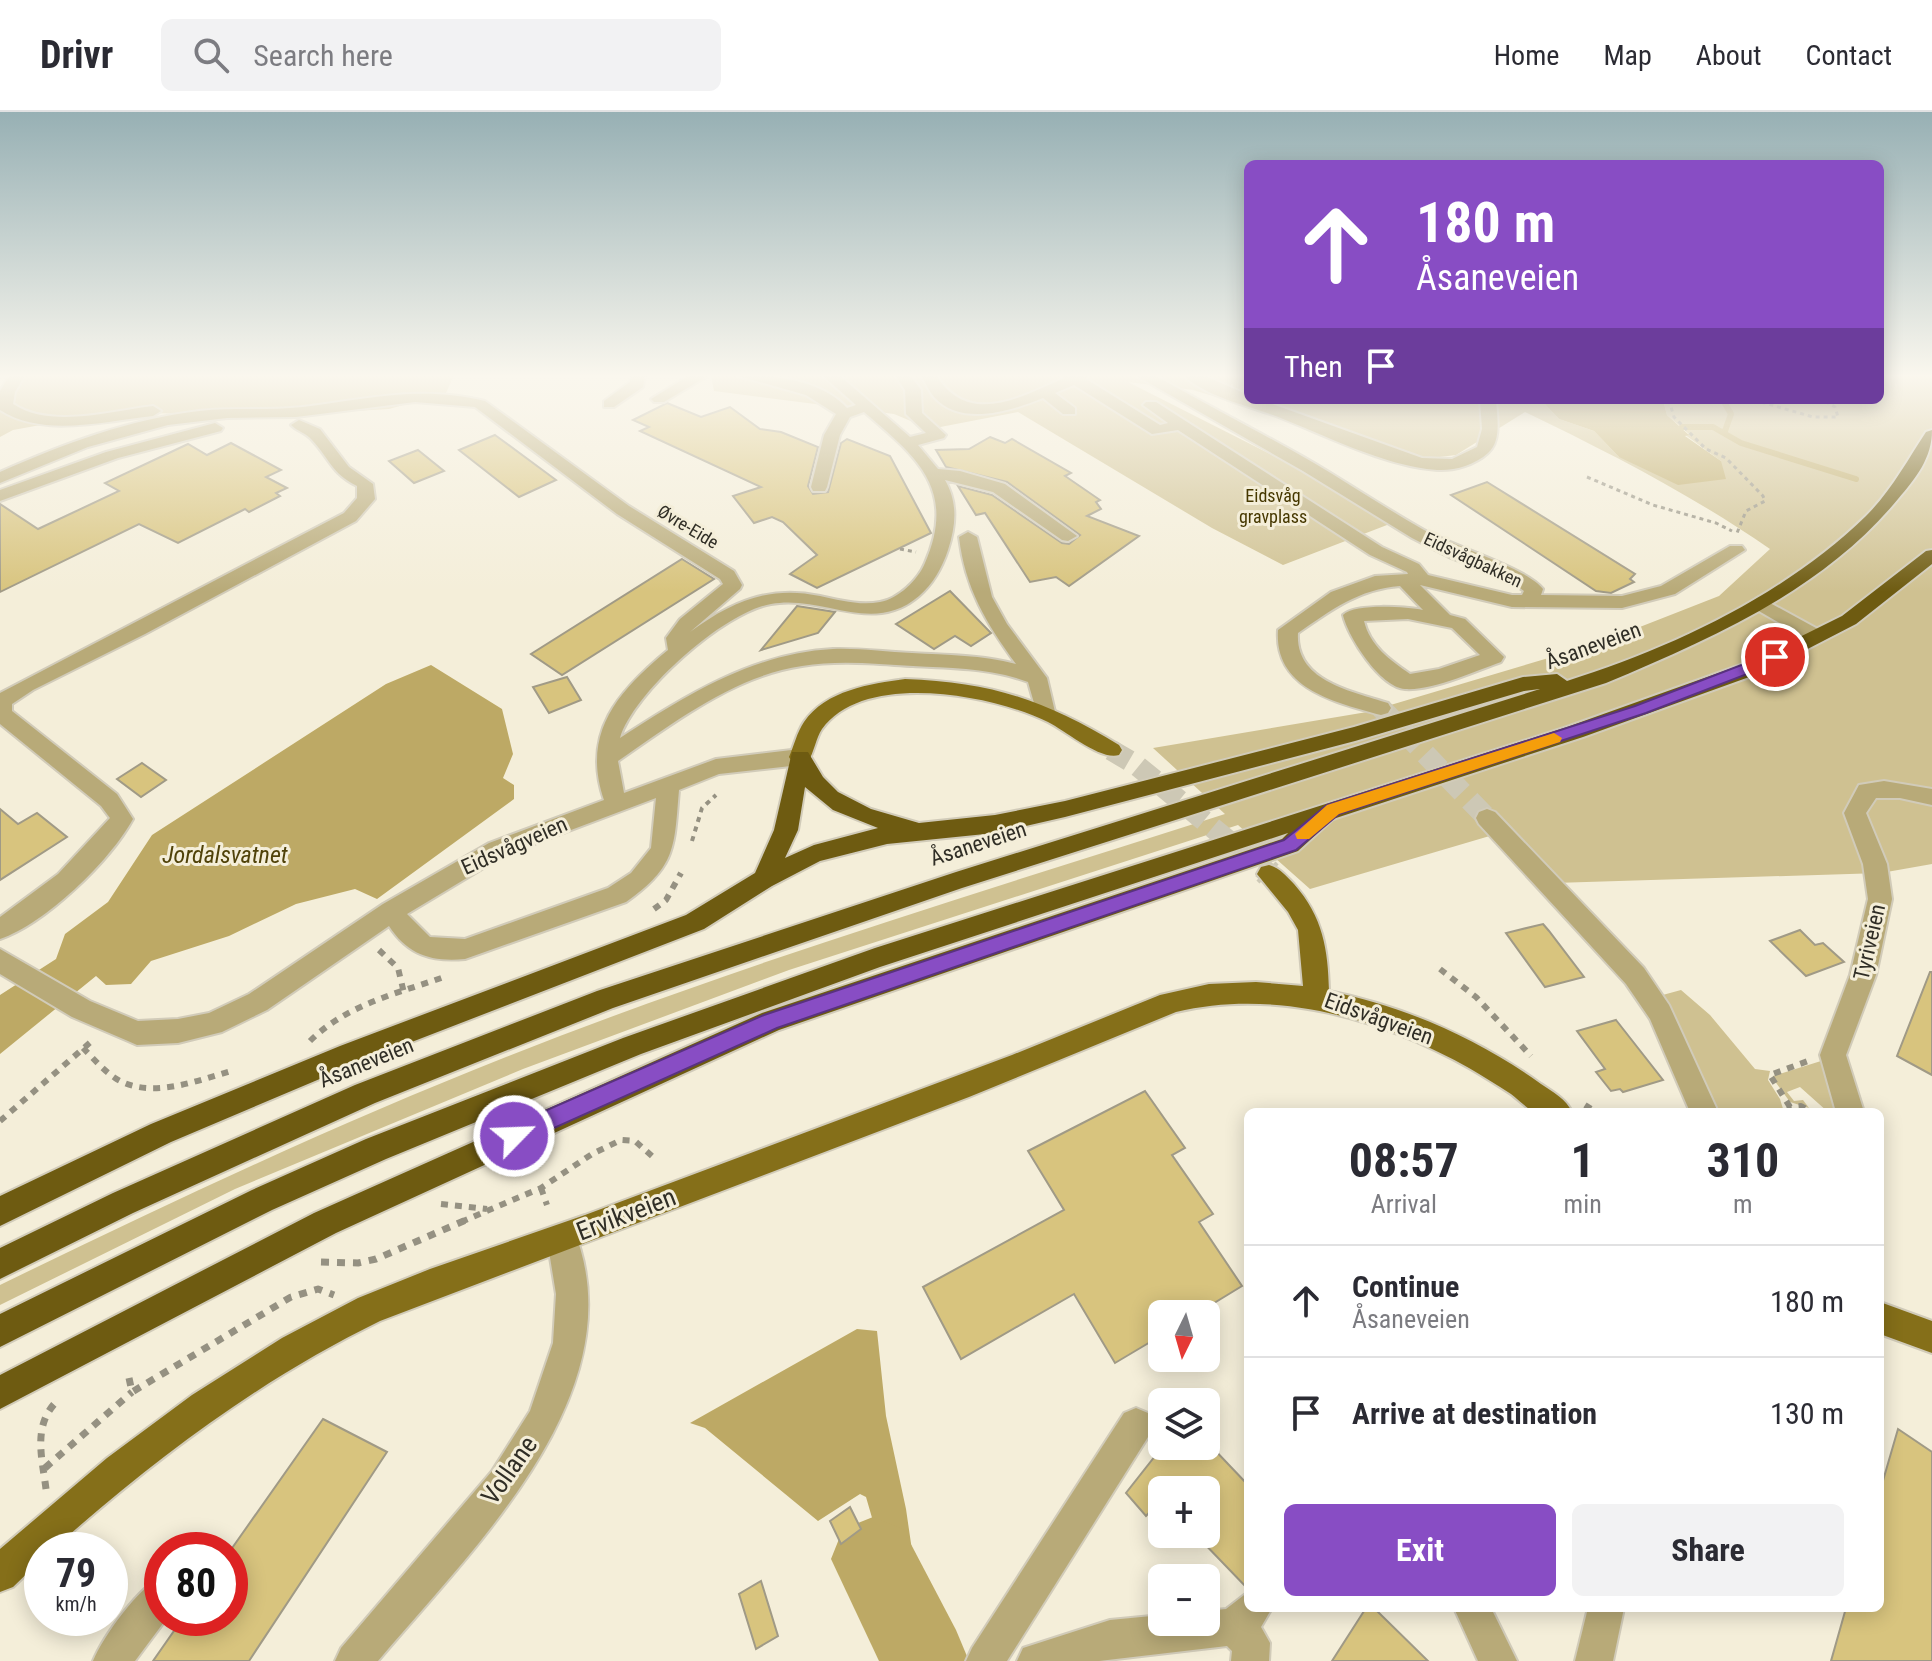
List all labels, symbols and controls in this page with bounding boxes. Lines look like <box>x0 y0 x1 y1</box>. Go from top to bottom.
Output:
search box <box>161 19 721 91</box>
text: Drivr <box>40 33 113 77</box>
icon: search <box>189 33 233 77</box>
text: Search here <box>253 38 393 73</box>
text: Home <box>1494 39 1559 72</box>
text: Map <box>1603 39 1652 72</box>
text: About <box>1696 39 1762 72</box>
text: Contact <box>1806 39 1892 72</box>
text: 180 m <box>1416 190 1555 256</box>
icon: ahead <box>1284 192 1388 296</box>
text: Åsaneveien <box>1416 257 1579 299</box>
icon: arrive <box>1359 344 1403 388</box>
text: Then <box>1284 349 1343 384</box>
park label: Eidsvåg gravplass <box>1239 485 1307 527</box>
street label: Øvre-Eide <box>654 500 722 553</box>
street label: Eidsvågbakken <box>1421 528 1526 591</box>
street label: Åsaneveien <box>1542 616 1644 674</box>
pin <box>1741 623 1809 691</box>
icon: arrive <box>1753 635 1797 679</box>
street label: Eidsvågveien <box>457 811 571 880</box>
street label: Åsaneveien <box>927 815 1029 871</box>
water label: Jordalsvatnet <box>162 841 288 869</box>
street label: Tyriveien <box>1849 902 1890 983</box>
street label: Eidsvågveien <box>1321 987 1436 1050</box>
street label: Åsaneveien <box>315 1031 417 1093</box>
position arrow <box>472 1094 556 1178</box>
text: 08:57 <box>1349 1132 1459 1189</box>
text: 1 <box>1571 1132 1595 1189</box>
text: 310 <box>1706 1132 1779 1189</box>
street label: Ervikveien <box>572 1181 680 1247</box>
text: Arrival <box>1371 1189 1437 1219</box>
text: min <box>1564 1189 1602 1219</box>
text: m <box>1733 1189 1753 1219</box>
text: Continue <box>1352 1269 1459 1304</box>
icon: ahead <box>1284 1279 1328 1323</box>
text: 180 m <box>1770 1284 1844 1319</box>
north arrow <box>1148 1300 1220 1372</box>
map controls <box>1148 1300 1220 1636</box>
text: Åsaneveien <box>1352 1304 1470 1334</box>
button: layers <box>1148 1388 1220 1460</box>
icon: arrive <box>1284 1391 1328 1435</box>
text: Arrive at destination <box>1352 1396 1597 1431</box>
text: 130 m <box>1770 1396 1844 1431</box>
street label: Vollane <box>475 1430 543 1510</box>
button: + <box>1148 1476 1220 1548</box>
button: Exit <box>1284 1504 1556 1596</box>
button: Share <box>1572 1504 1844 1596</box>
speed limit sign: 80 <box>144 1532 248 1636</box>
text: 79 <box>56 1550 96 1597</box>
button: − <box>1148 1564 1220 1636</box>
text: km/h <box>55 1592 97 1616</box>

